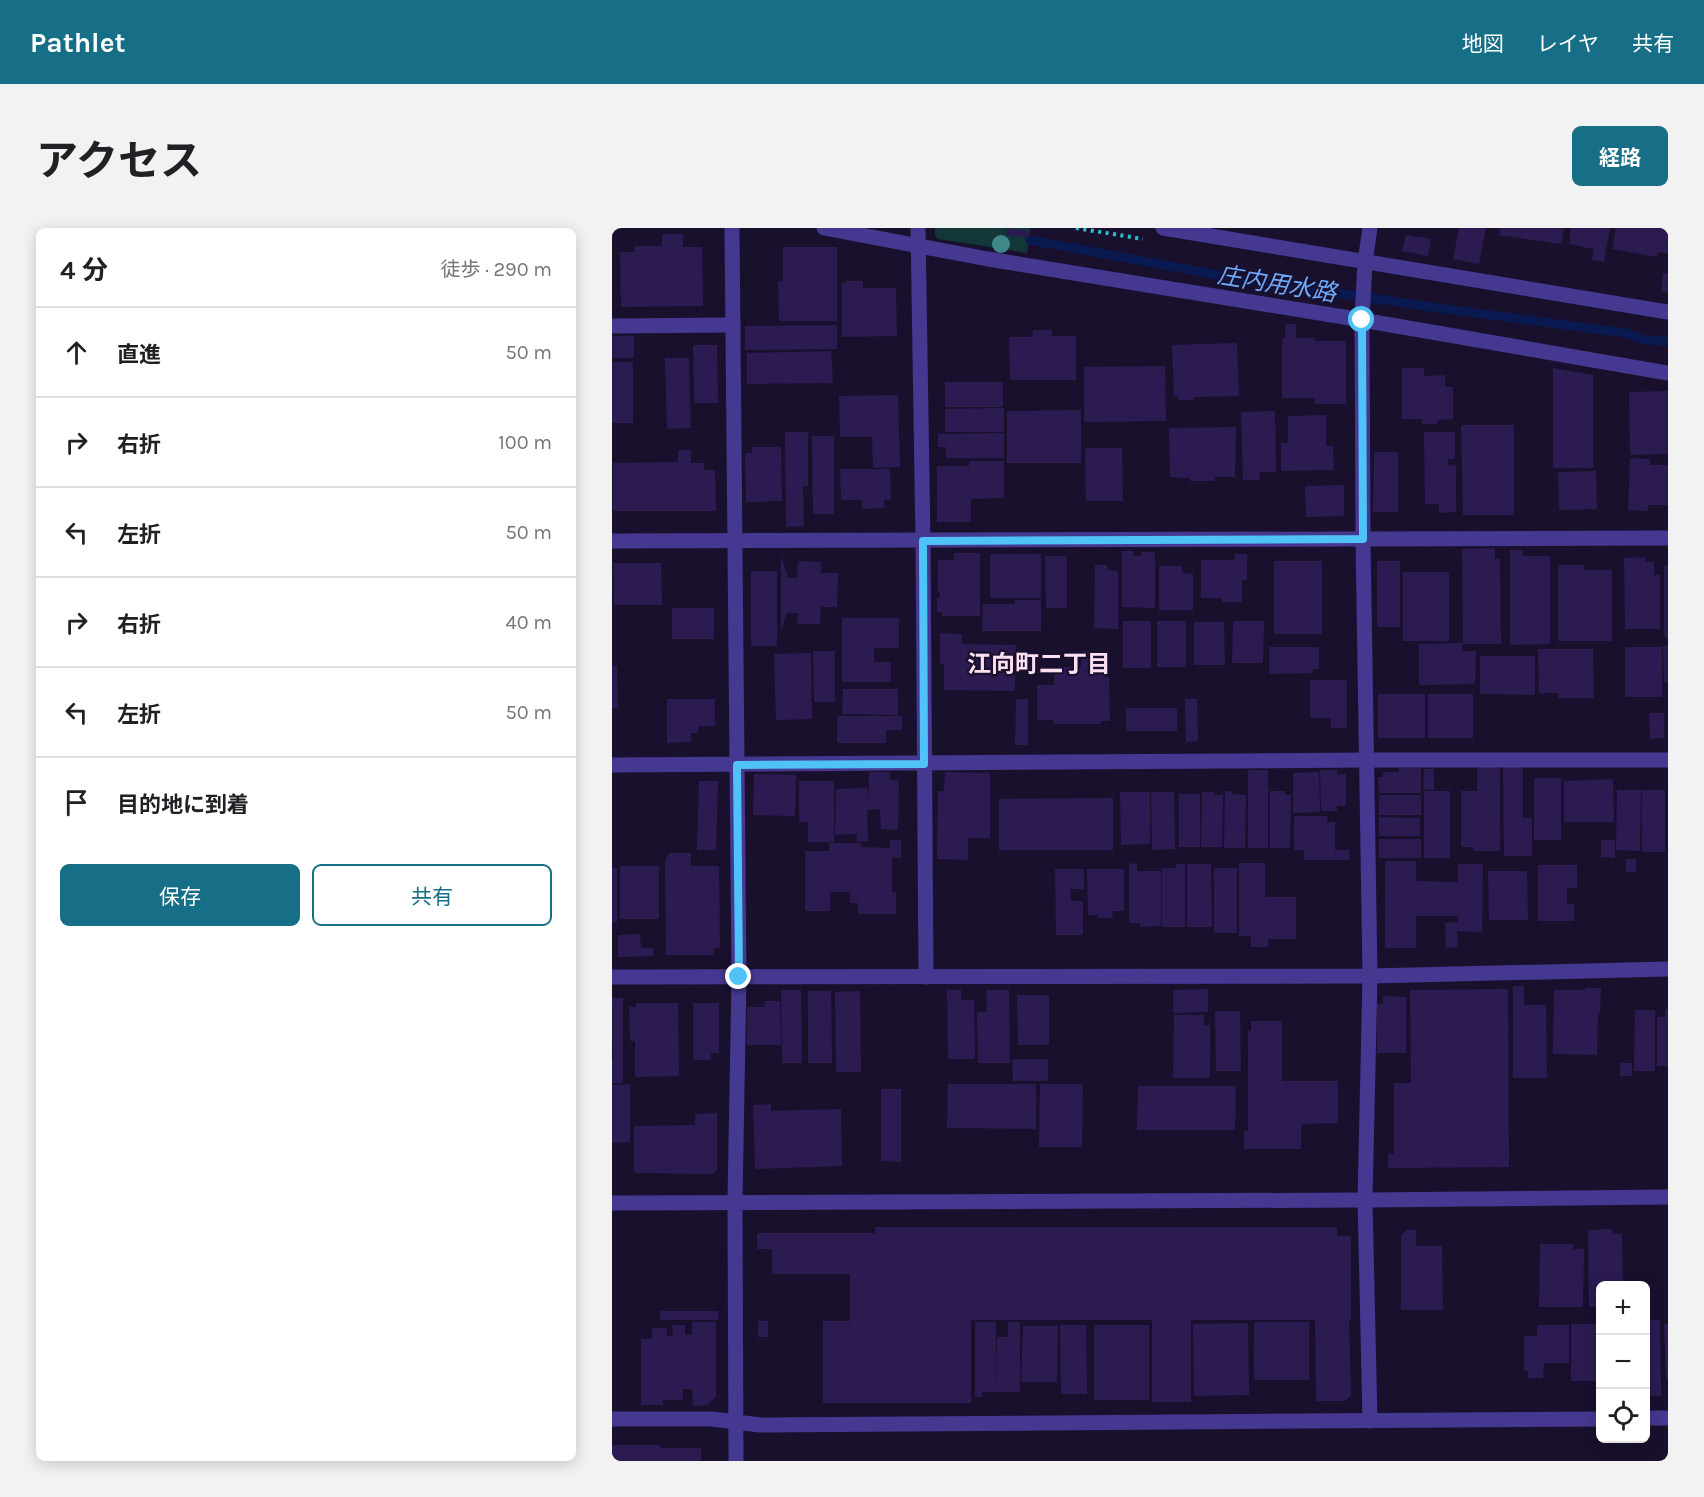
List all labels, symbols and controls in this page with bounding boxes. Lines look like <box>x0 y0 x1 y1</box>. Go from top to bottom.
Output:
text: Pathlet <box>30 26 126 59</box>
text: 地図 <box>1462 32 1504 56</box>
text: レイヤ <box>1537 32 1599 56</box>
text: 共有 <box>1632 32 1674 56</box>
button: 経路 <box>1572 126 1668 186</box>
text: アクセス <box>36 136 202 186</box>
text: 4 分 <box>60 255 108 286</box>
text: 徒歩 · 290 m <box>440 258 552 281</box>
water label: 庄内用水路 <box>1216 261 1340 308</box>
route start <box>1348 306 1374 332</box>
icon: ahead <box>60 336 93 369</box>
text: 50 m <box>505 341 552 364</box>
text: 直進 <box>117 342 161 368</box>
icon: right <box>60 426 93 459</box>
text: 100 m <box>498 431 552 454</box>
text: 右折 <box>117 432 161 458</box>
icon: left <box>60 516 93 549</box>
text: 50 m <box>505 521 552 544</box>
text: 左折 <box>117 522 161 548</box>
icon: right <box>60 606 93 639</box>
text: 40 m <box>506 611 552 634</box>
text: 右折 <box>117 612 161 638</box>
district label: 江向町二丁目 <box>967 650 1111 678</box>
icon: left <box>60 696 93 729</box>
text: 50 m <box>505 701 552 724</box>
text: 左折 <box>117 702 161 728</box>
icon: arrive <box>60 786 93 819</box>
text: 目的地に到着 <box>117 792 249 818</box>
button: 保存 <box>60 864 300 926</box>
button: 共有 <box>312 864 552 926</box>
route end <box>725 963 751 989</box>
map controls <box>1596 1281 1650 1443</box>
button: + <box>1596 1281 1650 1335</box>
button: − <box>1596 1335 1650 1389</box>
button: locate <box>1596 1389 1650 1443</box>

